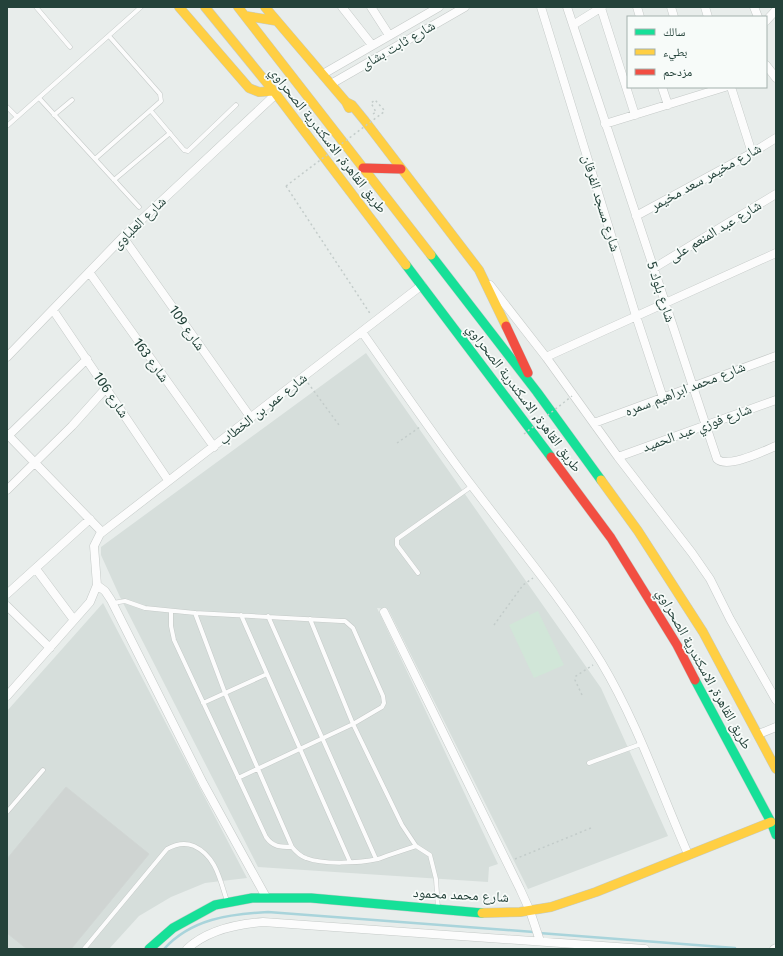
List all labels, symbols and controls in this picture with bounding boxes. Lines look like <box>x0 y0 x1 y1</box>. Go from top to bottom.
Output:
legend <box>627 16 767 88</box>
street label: شارع ثابت بشاى <box>358 17 439 74</box>
text: سالك <box>663 25 685 39</box>
text: بطيء <box>663 45 687 62</box>
street label: طريق القاهرة, الاسكندرية الصحراوي <box>264 63 390 218</box>
text: مزدحم <box>663 65 692 80</box>
street label: شارع مخيمر سعد مخيمر <box>647 140 765 216</box>
street label: شارع مسجد الفرقان <box>577 152 624 254</box>
street label: شارع العلباوى <box>108 193 170 254</box>
street label: شارع عبد المنعم على <box>666 197 765 266</box>
street label: شارع بلوك 5 <box>642 260 679 325</box>
street label: شارع 109 <box>164 302 209 355</box>
street label: طريق القاهرة, الاسكندرية الصحراوي <box>461 321 585 477</box>
street label: شارع 163 <box>128 334 173 386</box>
street label: شارع محمد ابراهيم سمره <box>622 358 748 421</box>
street label: شارع 106 <box>89 369 132 422</box>
street label: شارع عمر بن الخطاب <box>216 369 311 449</box>
street label: شارع فوزي عبد الحميد <box>640 400 755 458</box>
street label: طريق القاهرة, الاسكندرية الصحراوي <box>650 586 755 754</box>
street label: شارع محمد محمود <box>413 884 509 907</box>

